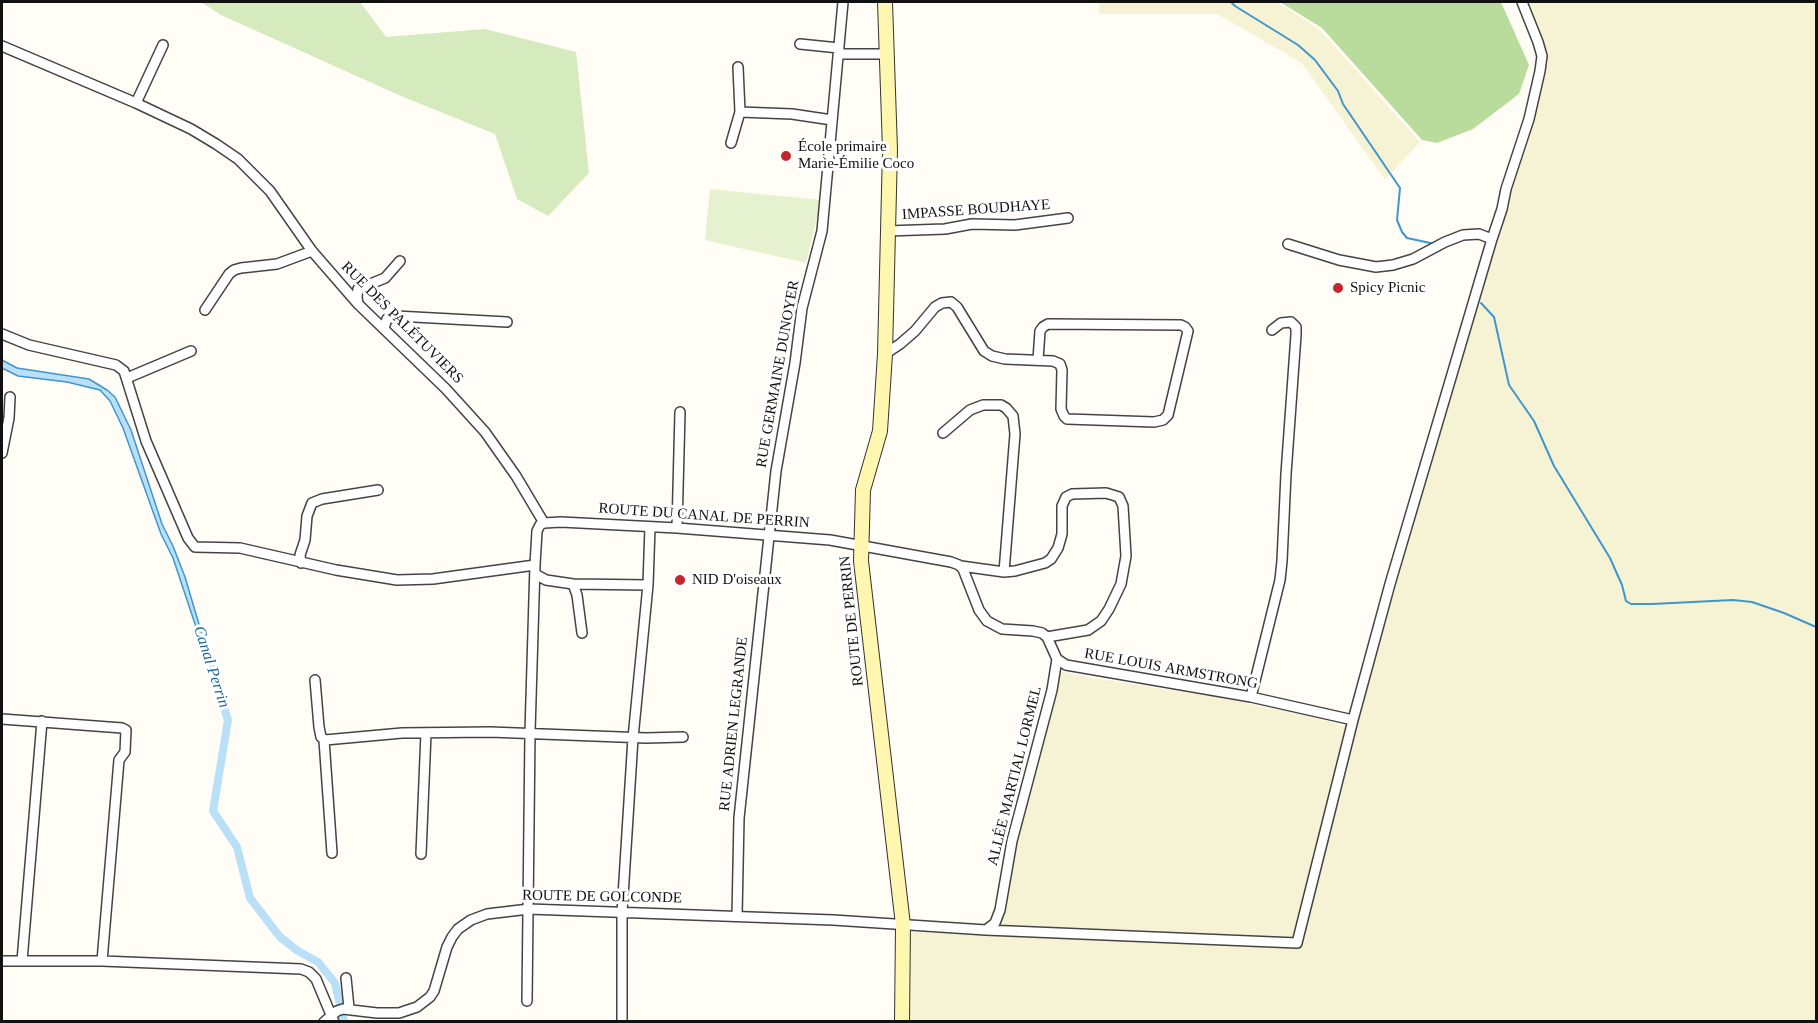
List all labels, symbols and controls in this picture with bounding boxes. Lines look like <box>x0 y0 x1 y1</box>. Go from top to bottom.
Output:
place label: École primaire Marie-Émilie Coco <box>798 138 914 173</box>
marker: École primaire Marie-Émilie Coco <box>779 149 793 163</box>
street label: IMPASSE BOUDHAYE <box>901 196 1051 224</box>
street label: RUE DES PALÉTUVIERS <box>337 258 467 388</box>
street label: RUE GERMAINE DUNOYER <box>753 279 803 469</box>
place label: Spicy Picnic <box>1350 279 1425 297</box>
marker: Spicy Picnic <box>1331 281 1345 295</box>
street label: ROUTE DU CANAL DE PERRIN <box>598 500 810 532</box>
street label: ROUTE DE PERRIN <box>836 555 868 687</box>
place label: NID D'oiseaux <box>692 571 782 589</box>
marker: NID D'oiseaux <box>673 573 687 587</box>
water label: Canal Perrin <box>189 624 233 710</box>
street label: RUE ADRIEN LEGRANDE <box>716 636 752 812</box>
street label: RUE LOUIS ARMSTRONG <box>1083 645 1259 693</box>
street label: ALLÉE MARTIAL LORMEL <box>984 685 1046 867</box>
street label: ROUTE DE GOLCONDE <box>522 887 682 907</box>

